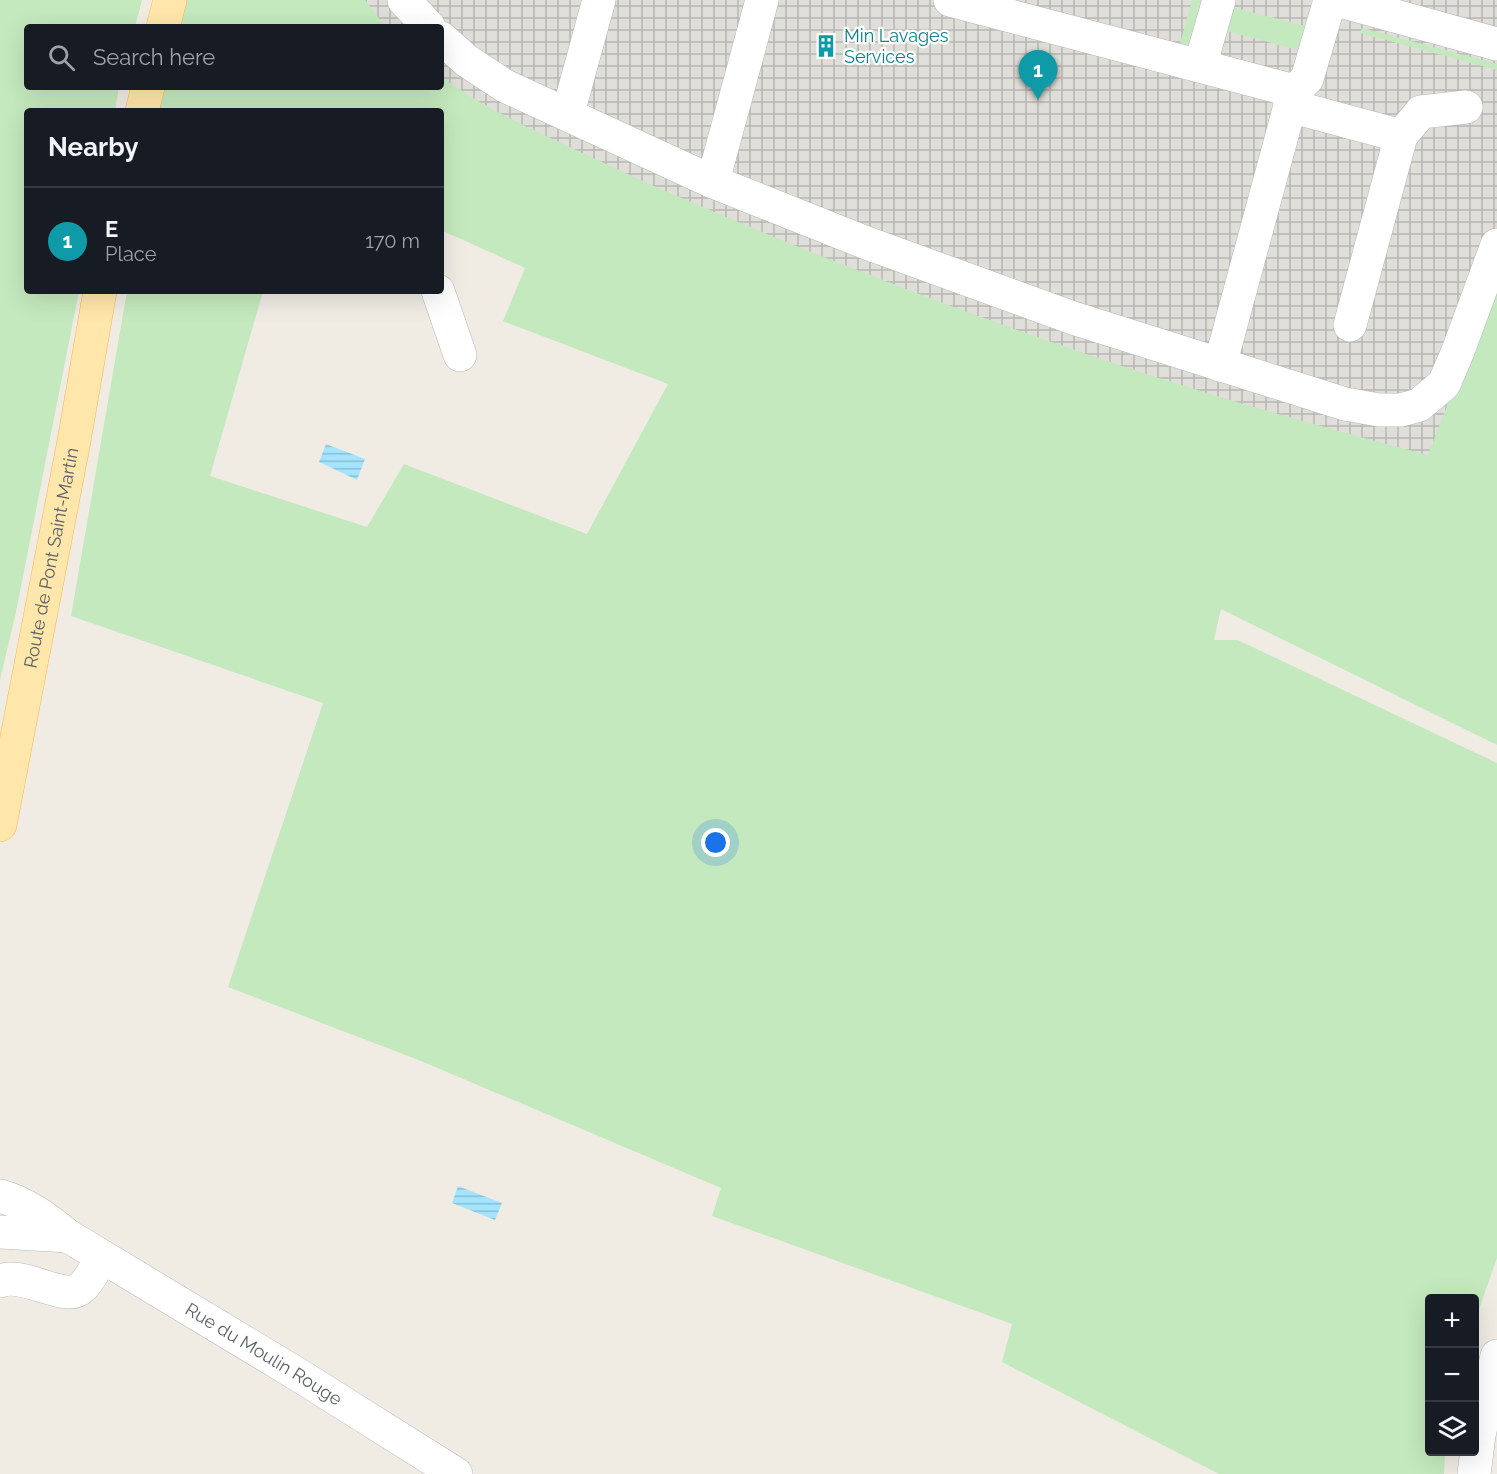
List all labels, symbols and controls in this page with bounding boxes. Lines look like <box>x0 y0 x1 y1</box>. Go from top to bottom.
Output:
search box <box>24 24 444 90</box>
place label: Min Lavages Services <box>844 25 949 67</box>
building icon: Min Lavages Services <box>813 33 839 59</box>
icon: search <box>45 41 78 74</box>
text: Search here <box>93 44 215 70</box>
pin: 1 <box>1018 51 1058 100</box>
text: Nearby <box>48 132 138 162</box>
text: E <box>105 216 118 242</box>
text: 1 <box>63 229 72 253</box>
text: 170 m <box>365 229 420 253</box>
text: Place <box>105 242 156 266</box>
street label: Route de Pont Saint-Martin <box>19 446 82 670</box>
your location <box>701 828 730 857</box>
map controls <box>1425 1294 1479 1456</box>
button: + <box>1425 1294 1479 1348</box>
street label: Rue du Moulin Rouge <box>182 1298 346 1410</box>
button: − <box>1425 1348 1479 1402</box>
button: layers <box>1425 1402 1479 1456</box>

